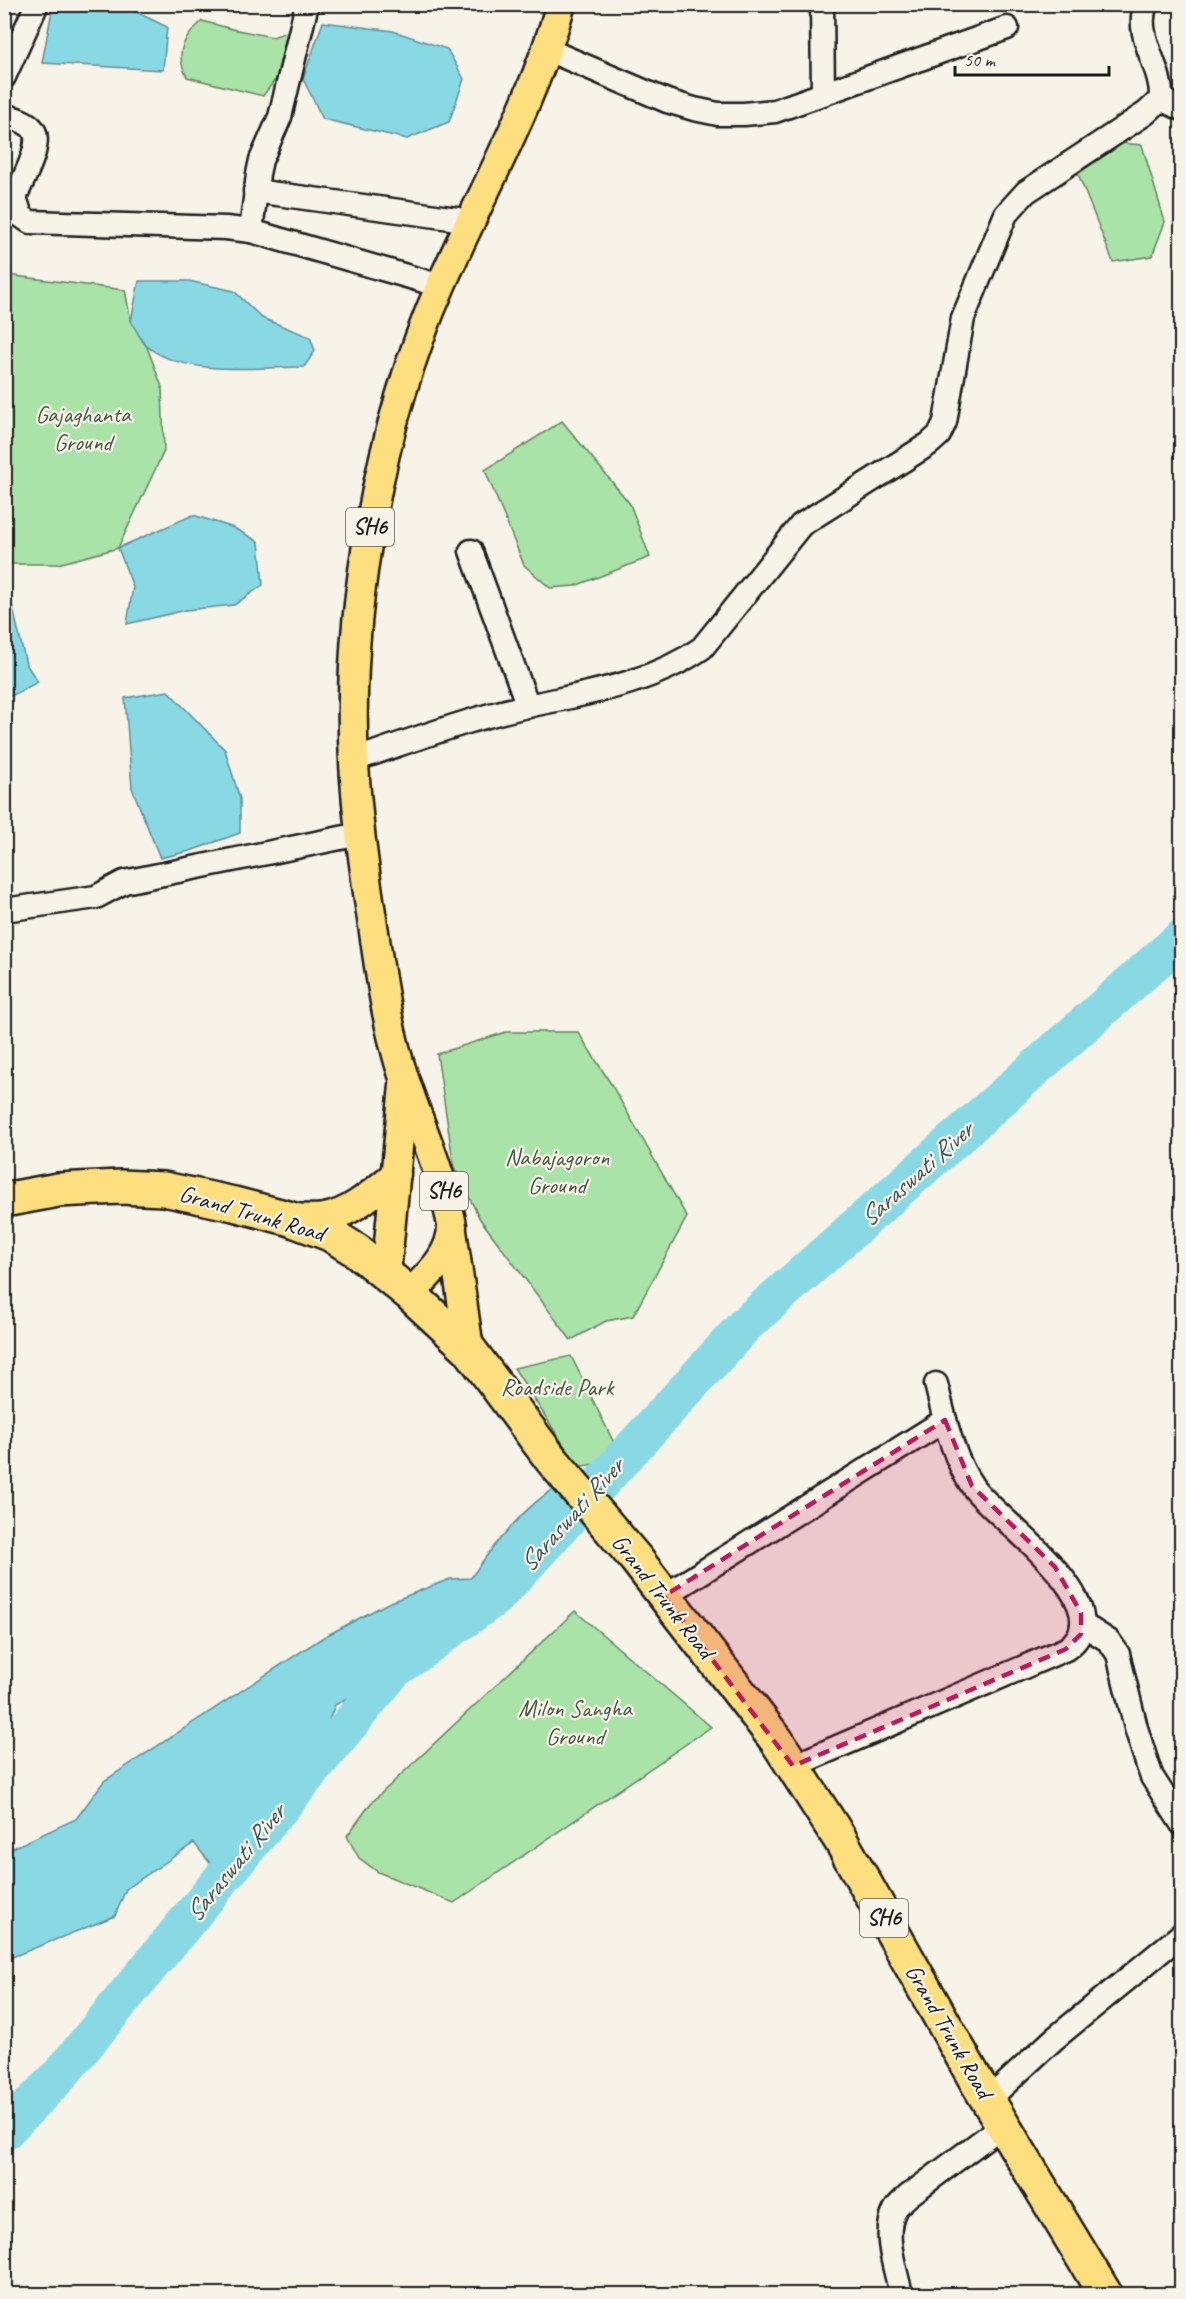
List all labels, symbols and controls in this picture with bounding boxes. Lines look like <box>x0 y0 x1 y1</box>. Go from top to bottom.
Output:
scale bar <box>955 39 1110 77</box>
text: 50 m <box>964 49 997 71</box>
park label: Gajaghanta Ground <box>35 399 132 457</box>
road number: SH6 <box>346 508 394 546</box>
water label: Saraswati River <box>852 1111 983 1234</box>
park label: Nabajagoron Ground <box>505 1142 609 1200</box>
road number: SH6 <box>420 1172 468 1210</box>
street label: Grand Trunk Road <box>176 1178 331 1249</box>
park label: Roadside Park <box>501 1372 616 1402</box>
water label: Saraswati River <box>511 1448 634 1579</box>
street label: Grand Trunk Road <box>605 1528 723 1667</box>
park label: Milon Sangha Ground <box>518 1693 633 1751</box>
water label: Saraswati River <box>178 1794 295 1928</box>
road number: SH6 <box>860 1899 908 1937</box>
street label: Grand Trunk Road <box>899 1959 1001 2106</box>

